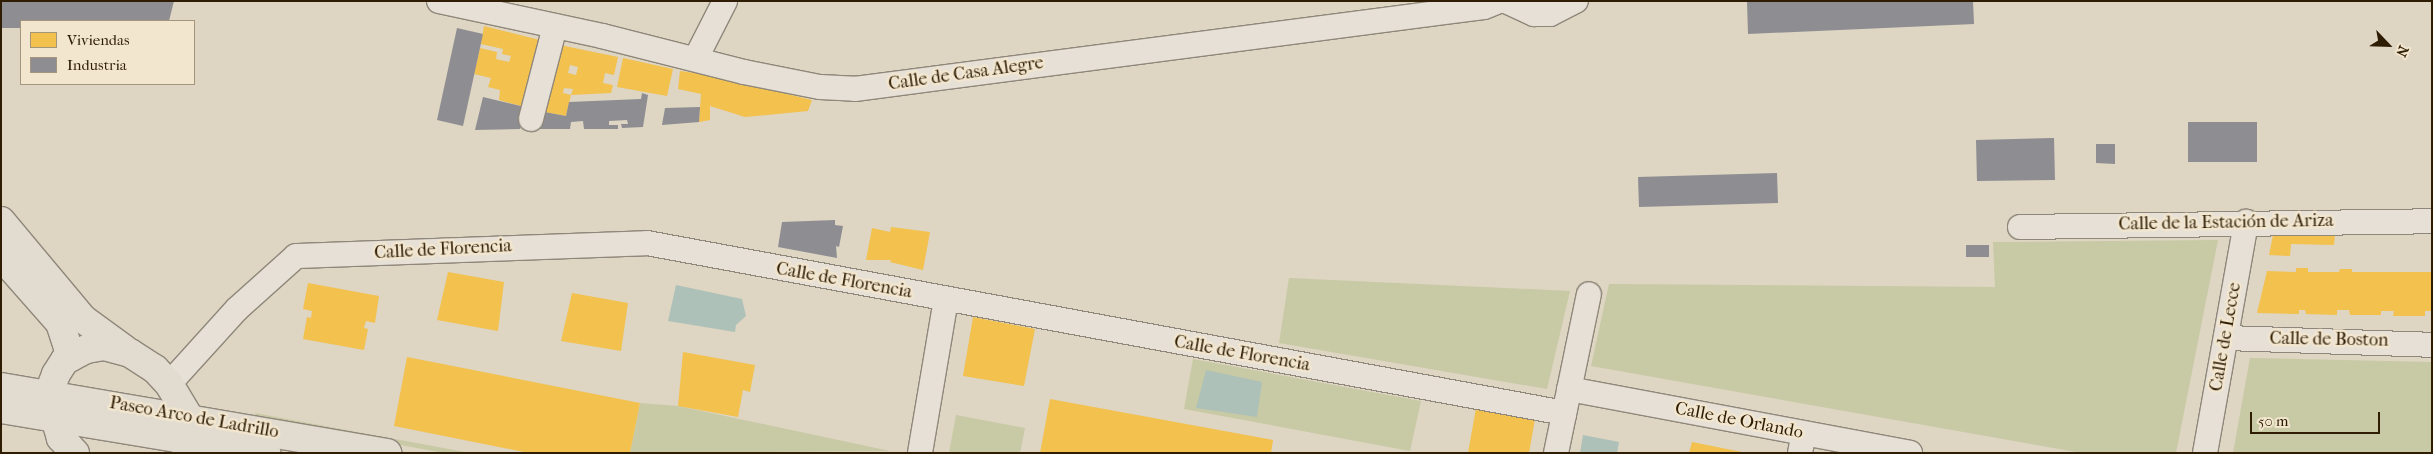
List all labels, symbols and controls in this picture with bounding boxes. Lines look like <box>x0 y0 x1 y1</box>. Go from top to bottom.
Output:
legend <box>20 20 195 85</box>
north arrow <box>2363 20 2413 70</box>
text: Viviendas <box>67 31 129 49</box>
text: N <box>2392 43 2412 60</box>
street label: Calle de Casa Alegre <box>887 52 1045 96</box>
text: Industria <box>67 56 127 74</box>
street label: Calle de la Estación de Ariza <box>2118 210 2334 236</box>
street label: Calle de Florencia <box>374 236 512 264</box>
street label: Calle de Florencia <box>774 258 914 304</box>
street label: Calle de Lecce <box>2206 281 2246 393</box>
street label: Calle de Boston <box>2269 328 2389 352</box>
street label: Calle de Florencia <box>1172 331 1312 377</box>
street label: Paseo Arco de Ladrillo <box>108 392 280 444</box>
street label: Calle de Orlando <box>1673 398 1805 444</box>
scale bar <box>2253 402 2383 434</box>
text: 50 m <box>2258 412 2288 430</box>

